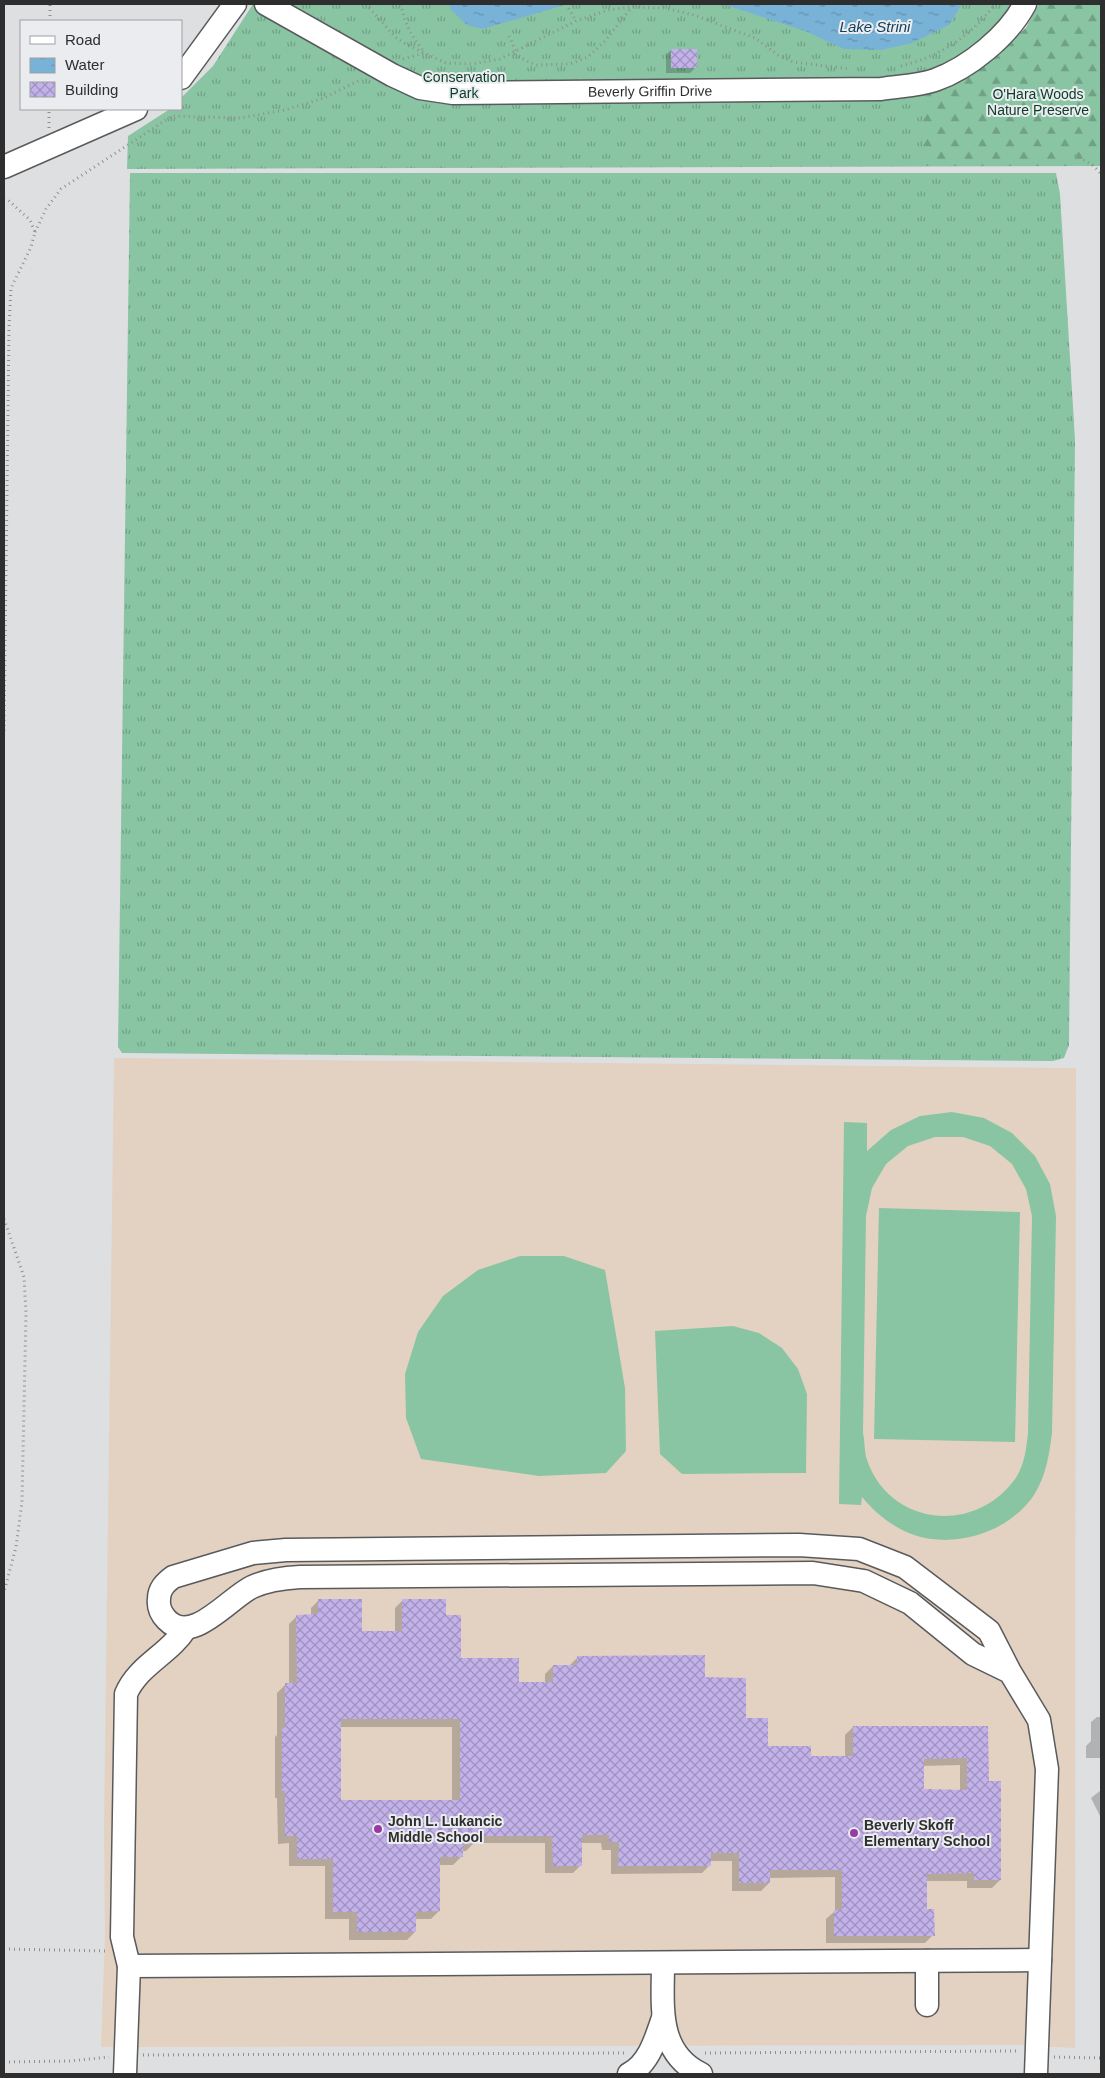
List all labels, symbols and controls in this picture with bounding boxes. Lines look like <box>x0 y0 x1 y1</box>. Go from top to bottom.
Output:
water label: Lake Strini <box>840 18 911 35</box>
legend <box>20 20 182 110</box>
text: Road <box>65 31 101 48</box>
text: Water <box>65 56 104 73</box>
park label: Conservation Park <box>423 69 505 101</box>
text: Building <box>65 81 118 98</box>
street label: Beverly Griffin Drive <box>588 83 713 100</box>
park label: O'Hara Woods Nature Preserve <box>987 86 1089 118</box>
place label: John L. Lukancic Middle School <box>388 1813 503 1845</box>
place label: Beverly Skoff Elementary School <box>864 1817 990 1849</box>
marker: John L. Lukancic Middle School <box>372 1823 384 1835</box>
marker: Beverly Skoff Elementary School <box>848 1827 860 1839</box>

